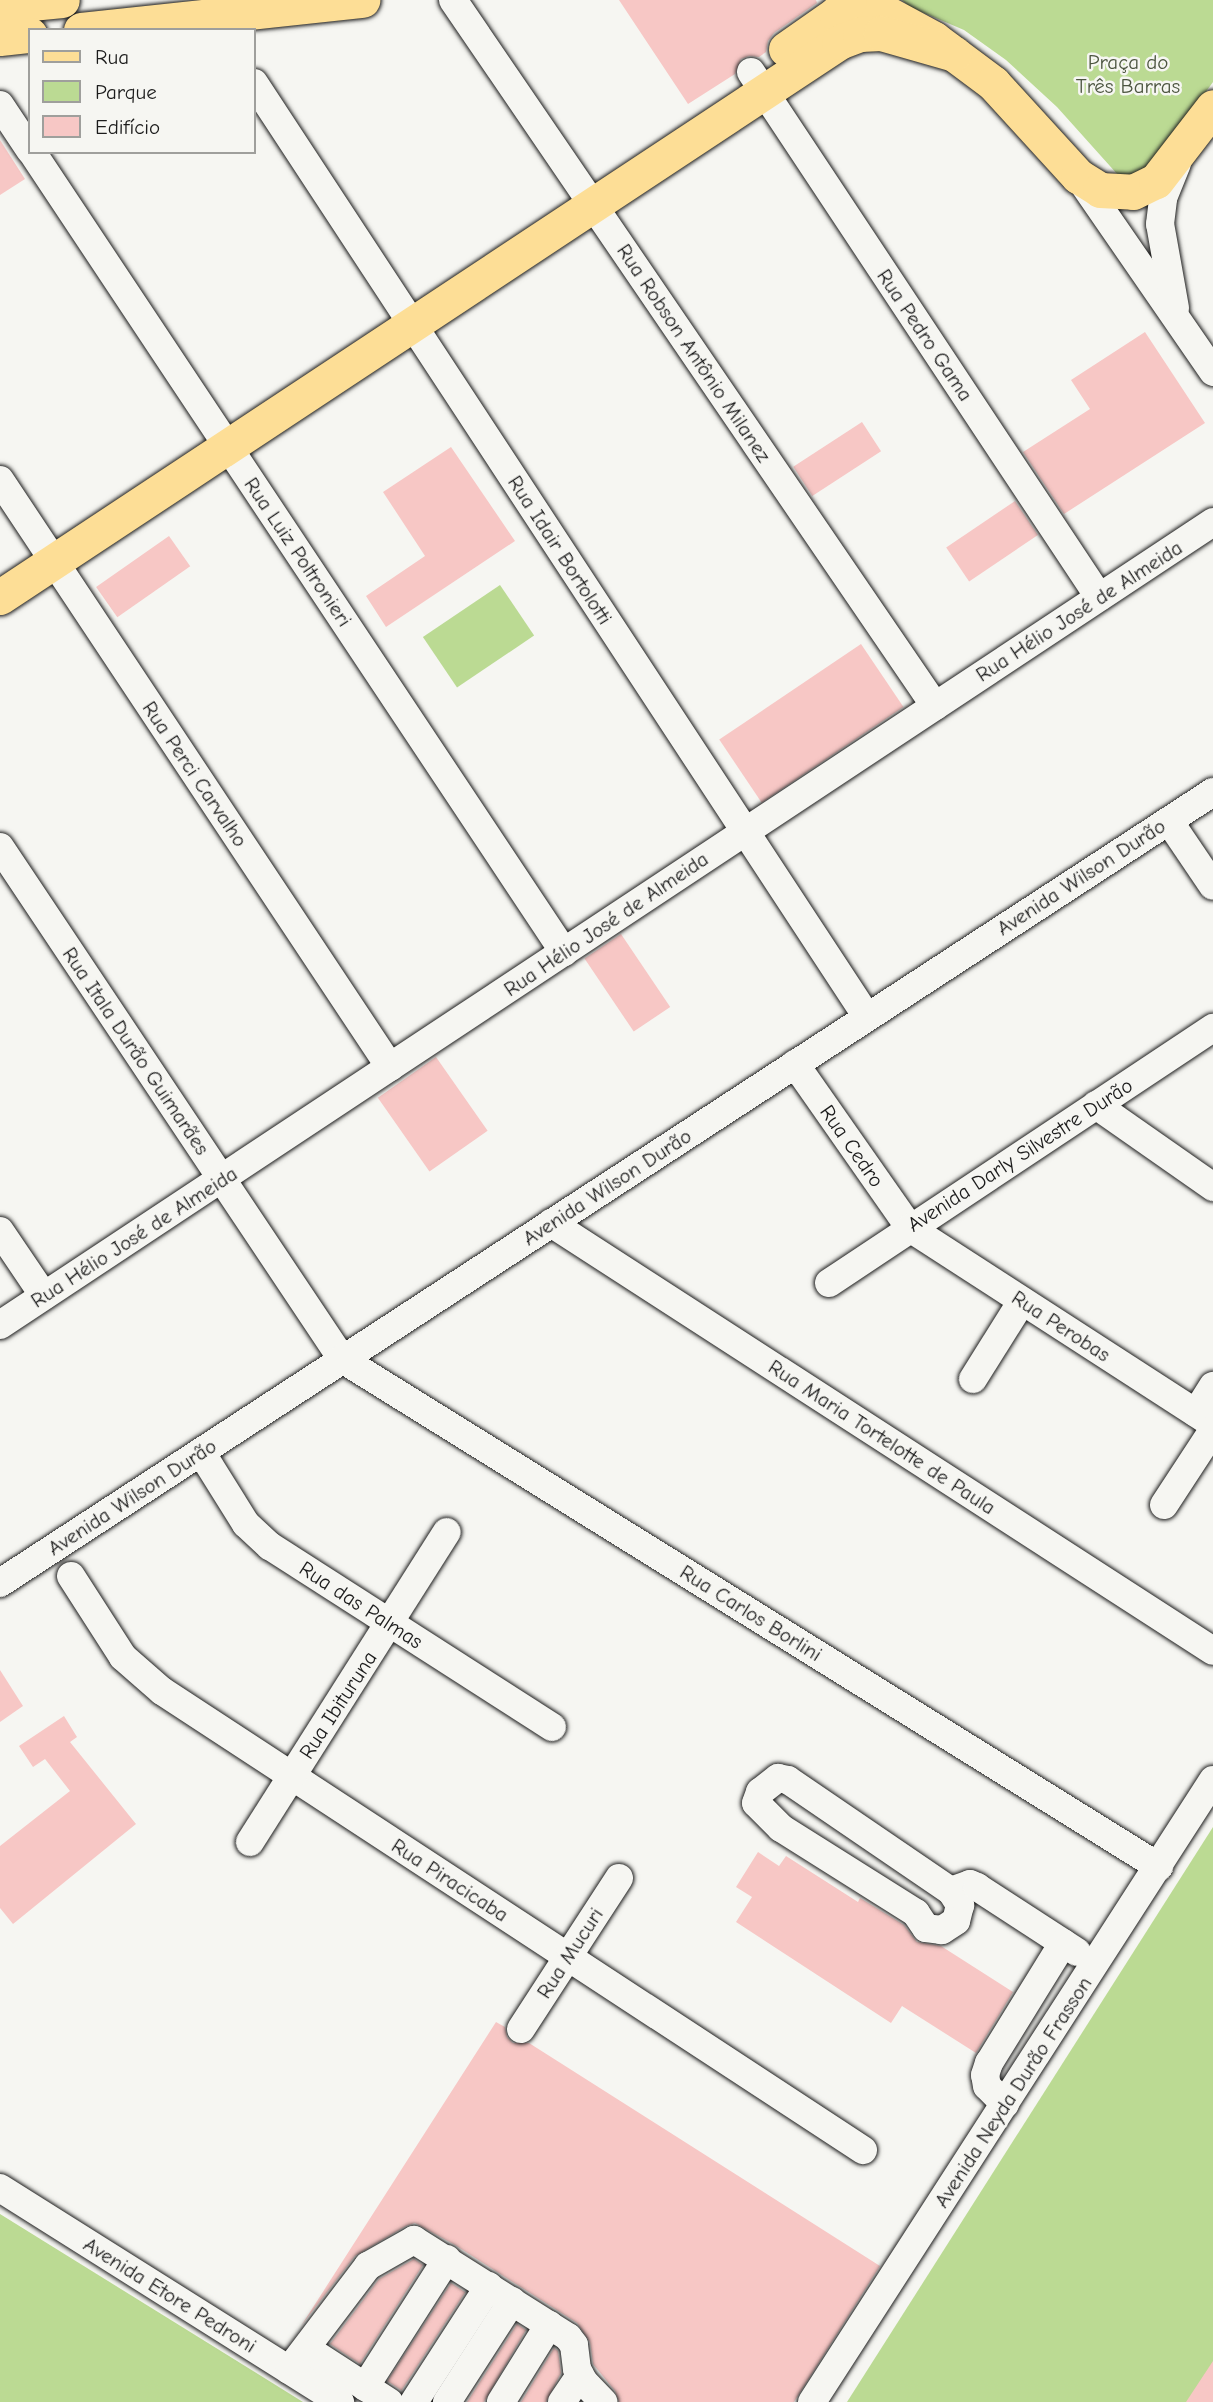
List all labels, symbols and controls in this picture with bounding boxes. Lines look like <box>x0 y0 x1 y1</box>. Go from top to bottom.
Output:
legend <box>28 28 256 154</box>
text: Rua <box>95 45 129 69</box>
park label: Praça do Três Barras <box>1076 49 1180 99</box>
text: Parque <box>95 80 157 104</box>
text: Edifício <box>95 115 160 139</box>
street label: Rua Robson Antônio Milanez <box>611 239 777 467</box>
street label: Rua Pedro Gama <box>872 264 978 406</box>
street label: Rua Idair Bortolotti <box>502 471 618 629</box>
street label: Rua Luiz Poltronieri <box>239 473 357 631</box>
street label: Rua Hélio José de Almeida <box>971 535 1187 687</box>
street label: Rua Perci Carvalho <box>137 696 253 852</box>
street label: Avenida Wilson Durão <box>992 813 1170 941</box>
street label: Rua Hélio José de Almeida <box>499 846 713 1002</box>
street label: Rua Itala Durão Guimarães <box>57 942 215 1160</box>
street label: Avenida Darly Silvestre Durão <box>903 1073 1137 1237</box>
street label: Rua Cedro <box>815 1100 889 1192</box>
street label: Avenida Wilson Durão <box>518 1123 696 1251</box>
street label: Rua Hélio José de Almeida <box>26 1161 242 1313</box>
street label: Rua Perobas <box>1007 1285 1115 1367</box>
street label: Rua Maria Tortelotte de Paula <box>764 1354 1000 1520</box>
street label: Avenida Wilson Durão <box>43 1433 221 1561</box>
street label: Rua das Palmas <box>295 1556 427 1654</box>
street label: Rua Carlos Borlini <box>675 1559 827 1667</box>
street label: Rua Ibituruna <box>294 1646 382 1764</box>
street label: Rua Piracicaba <box>387 1833 513 1927</box>
street label: Rua Mucuri <box>531 1903 609 2003</box>
street label: Avenida Neyda Durão Frasson <box>929 1972 1097 2212</box>
street label: Avenida Etore Pedroni <box>79 2232 261 2358</box>

